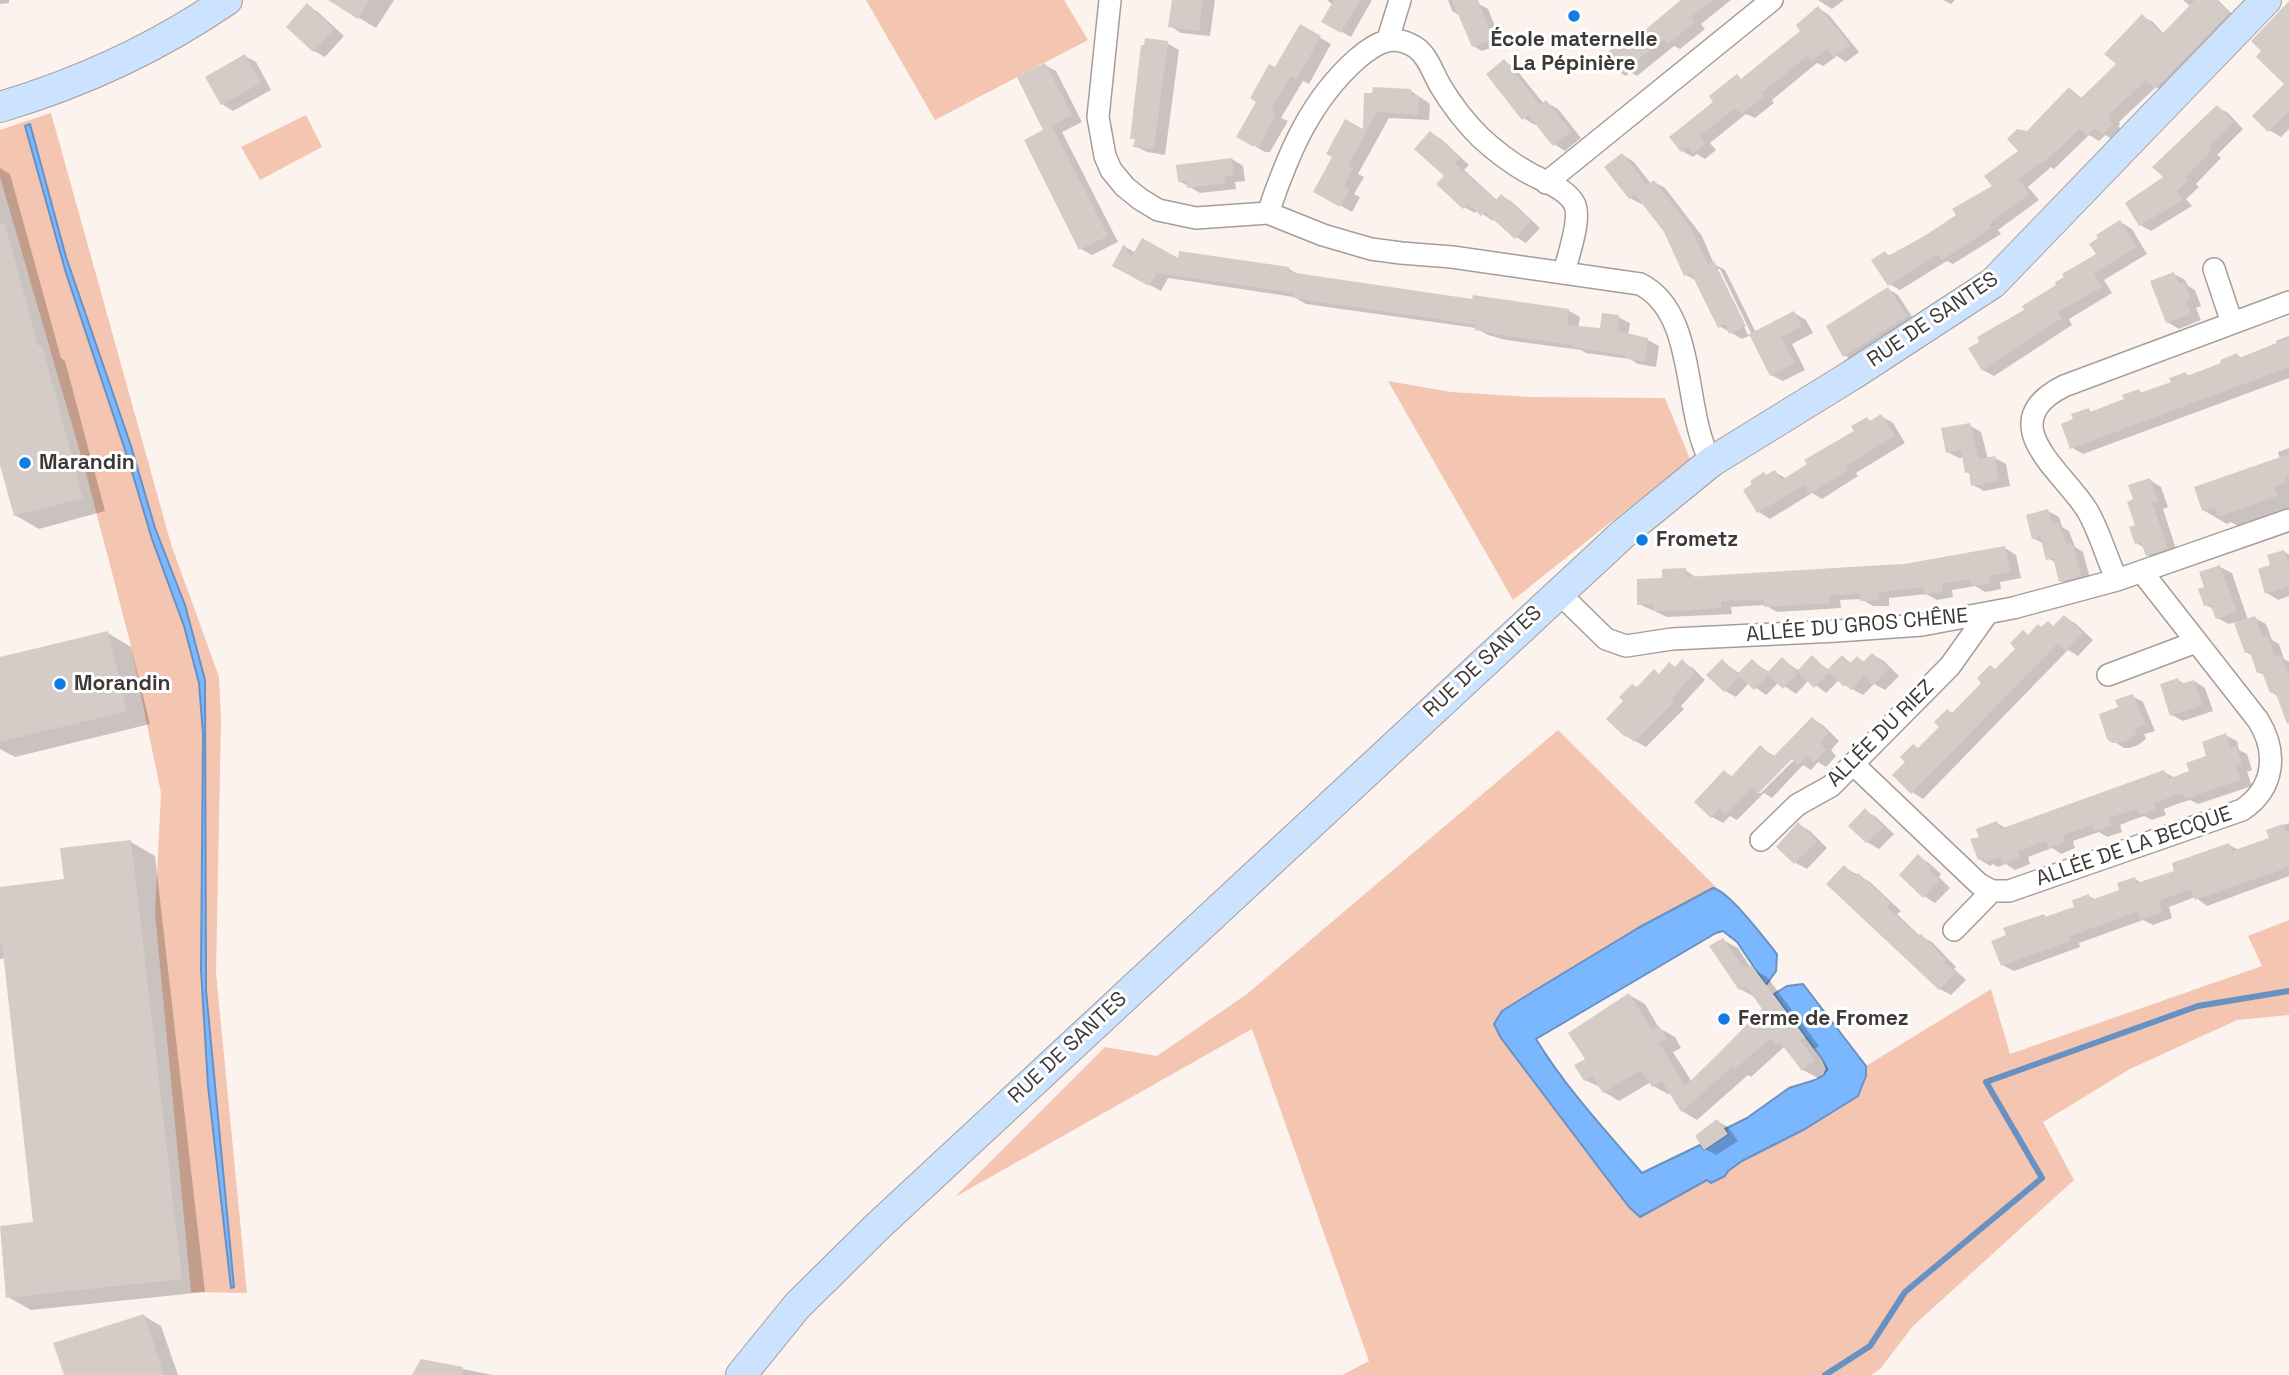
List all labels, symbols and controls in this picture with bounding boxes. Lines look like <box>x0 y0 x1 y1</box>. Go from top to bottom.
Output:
marker: École maternelle La Pépinière <box>1566 8 1582 24</box>
place label: École maternelle La Pépinière <box>1490 27 1658 77</box>
street label: RUE DE SANTES <box>1863 267 2003 373</box>
place label: Marandin <box>39 450 135 476</box>
marker: Marandin <box>17 455 33 471</box>
place label: Frometz <box>1656 527 1738 553</box>
marker: Frometz <box>1634 532 1650 548</box>
street label: RUE DE SANTES <box>1419 601 1547 723</box>
street label: ALLÉE DU GROS CHÊNE <box>1745 604 1969 648</box>
place label: Morandin <box>74 671 170 697</box>
street label: ALLÉE DU RIEZ <box>1822 675 1940 793</box>
marker: Morandin <box>52 676 68 692</box>
street label: ALLÉE DE LA BECQUE <box>2033 802 2235 892</box>
street label: RUE DE SANTES <box>1004 987 1132 1109</box>
place label: Ferme de Fromez <box>1738 1006 1909 1032</box>
marker: Ferme de Fromez <box>1716 1011 1732 1027</box>

